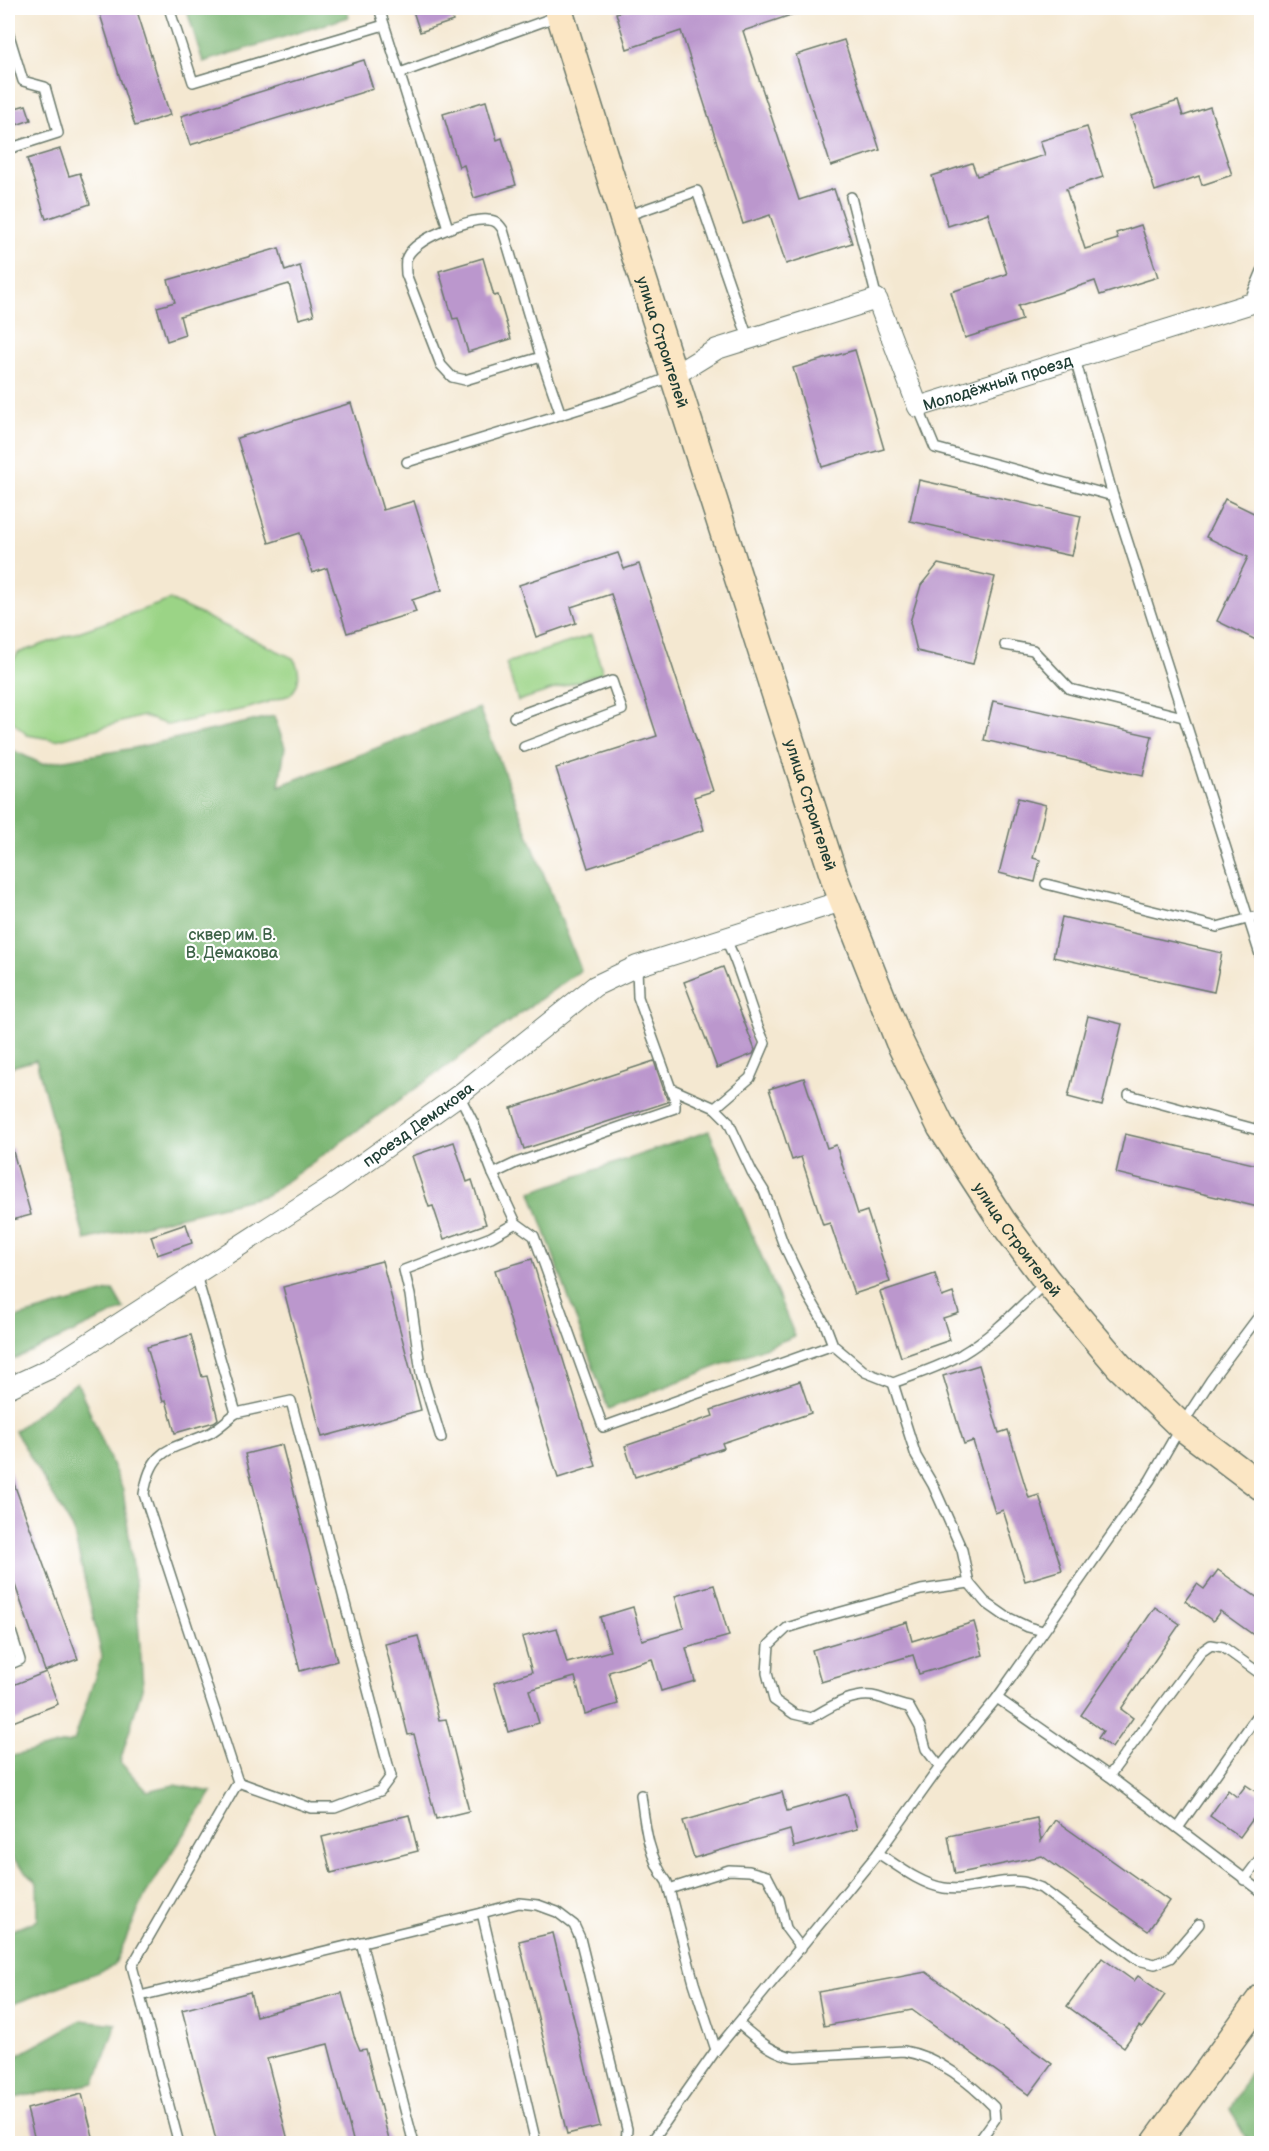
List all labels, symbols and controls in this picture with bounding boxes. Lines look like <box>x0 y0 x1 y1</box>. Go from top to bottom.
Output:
street label: улица Строителей <box>632 274 691 410</box>
street label: Молодёжный проезд <box>921 351 1075 416</box>
street label: улица Строителей <box>780 737 839 873</box>
park label: сквер им. В. В. Демакова <box>186 926 279 963</box>
street label: проезд Демакова <box>360 1079 478 1172</box>
street label: улица Строителей <box>969 1179 1064 1301</box>

